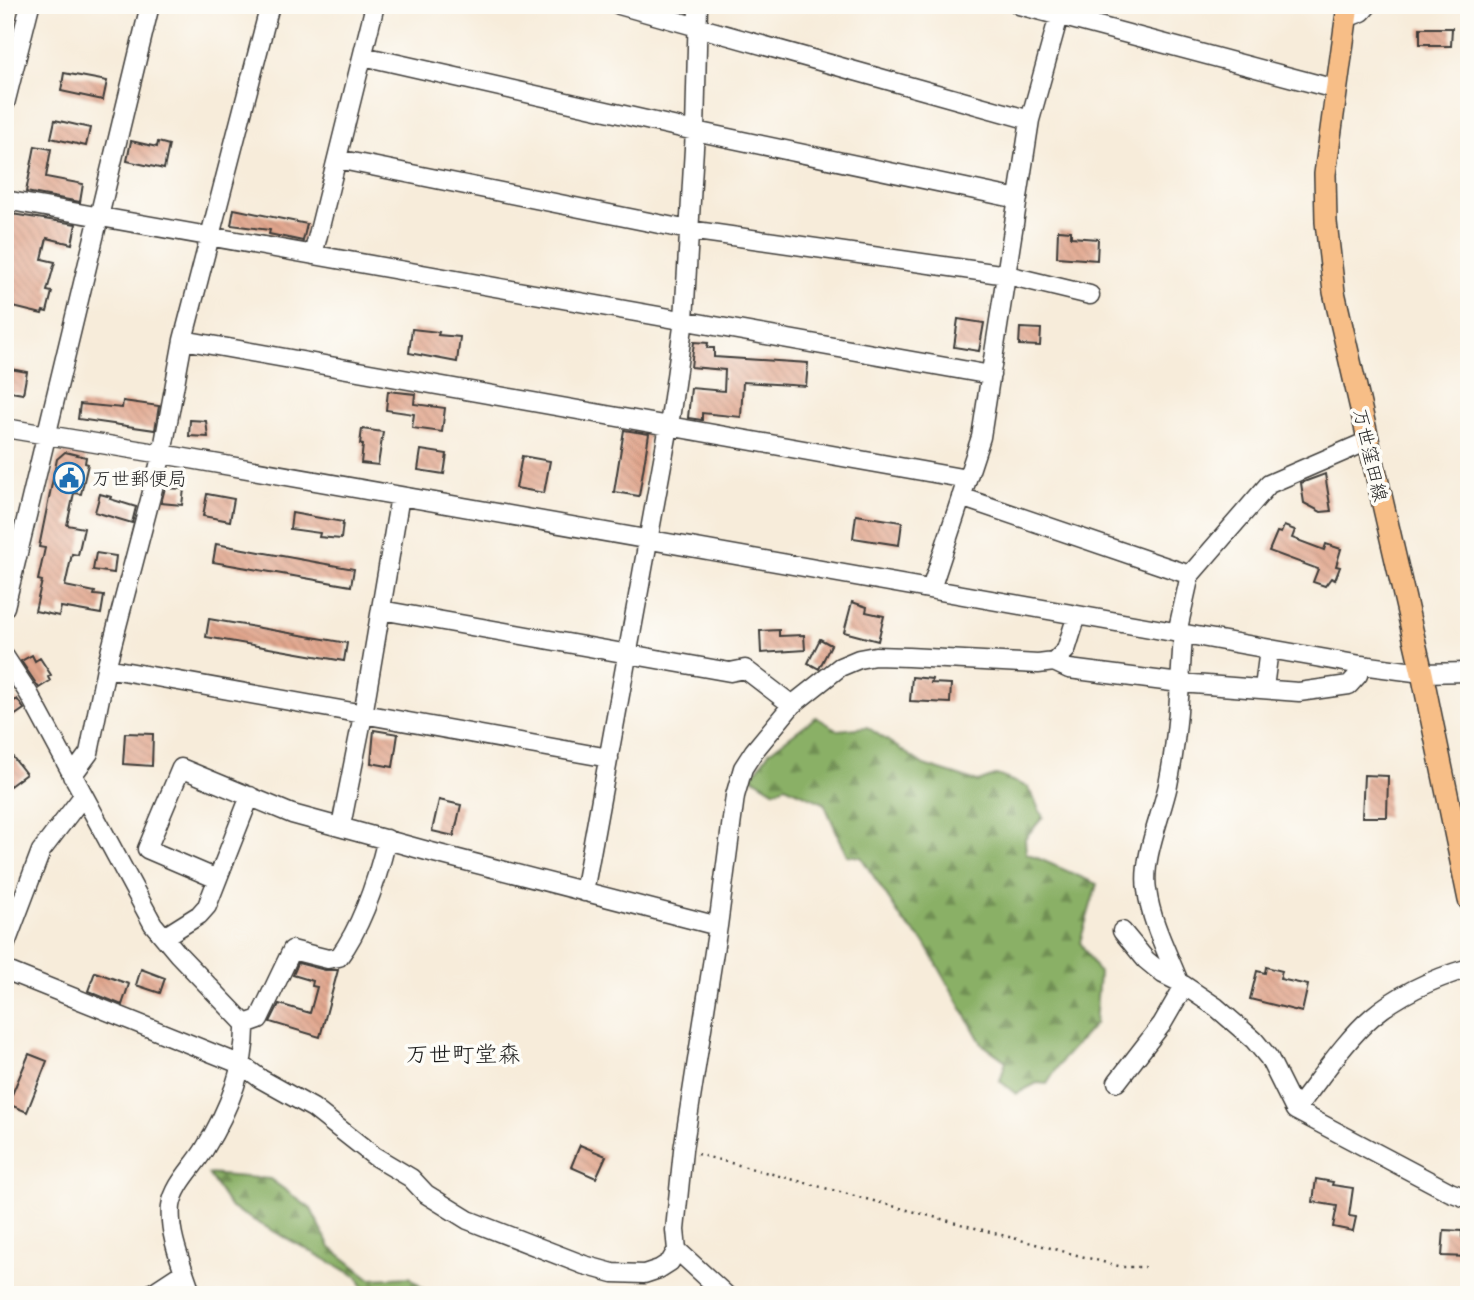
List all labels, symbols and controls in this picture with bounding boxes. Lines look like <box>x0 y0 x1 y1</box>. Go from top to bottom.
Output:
street label: 万世窪田線 <box>1349 406 1393 504</box>
public building icon: 万世郵便局 <box>52 461 86 495</box>
place label: 万世郵便局 <box>92 466 187 490</box>
district label: 万世町堂森 <box>406 1039 521 1068</box>

